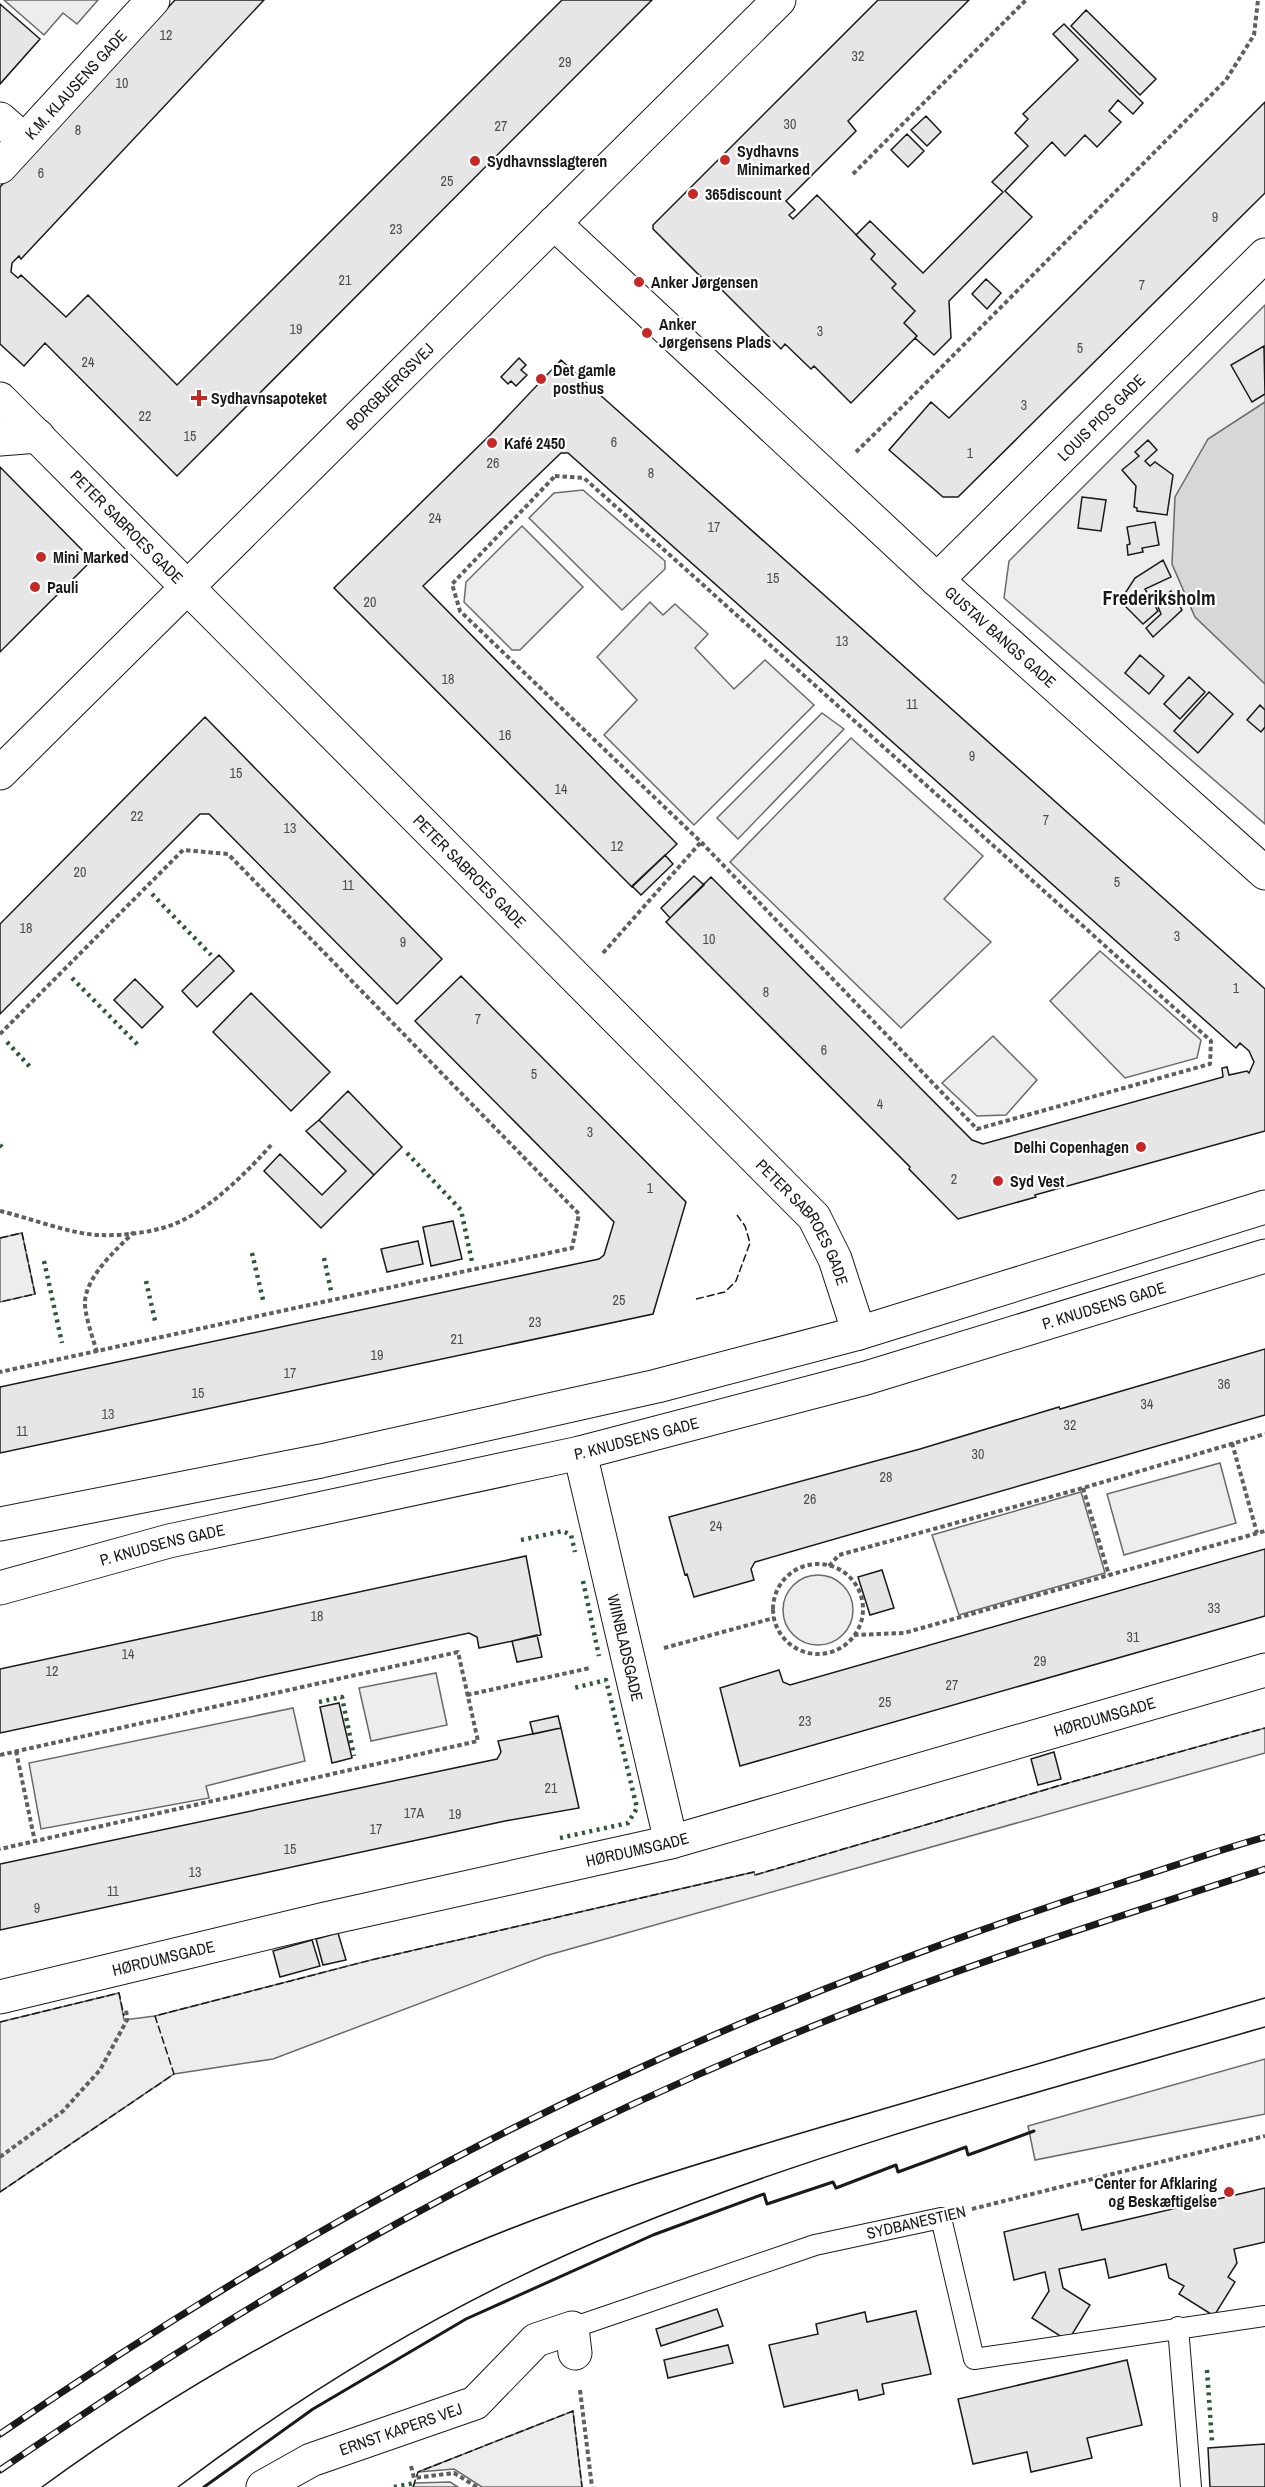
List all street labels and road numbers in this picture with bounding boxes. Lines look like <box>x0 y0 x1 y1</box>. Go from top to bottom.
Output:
street label: K.M. KLAUSENS GADE <box>20 25 132 144</box>
street label: BORGBJERGSVEJ <box>341 338 438 435</box>
street label: LOUIS PIOS GADE <box>1052 369 1150 466</box>
street label: PETER SABROES GADE <box>66 465 188 588</box>
street label: GUSTAV BANGS GADE <box>940 581 1061 693</box>
street label: PETER SABROES GADE <box>408 809 531 933</box>
street label: PETER SABROES GADE <box>751 1154 854 1288</box>
street label: P. KNUDSENS GADE <box>1039 1276 1168 1335</box>
street label: P. KNUDSENS GADE <box>572 1411 701 1465</box>
street label: P. KNUDSENS GADE <box>97 1518 227 1571</box>
street label: WIINBLADSGADE <box>602 1592 649 1704</box>
street label: HØRDUMSGADE <box>1051 1691 1158 1742</box>
street label: HØRDUMSGADE <box>583 1826 691 1872</box>
street label: HØRDUMSGADE <box>110 1935 217 1981</box>
street label: SYDBANESTIEN <box>864 2200 968 2244</box>
street label: ERNST KAPERS VEJ <box>336 2397 465 2460</box>

